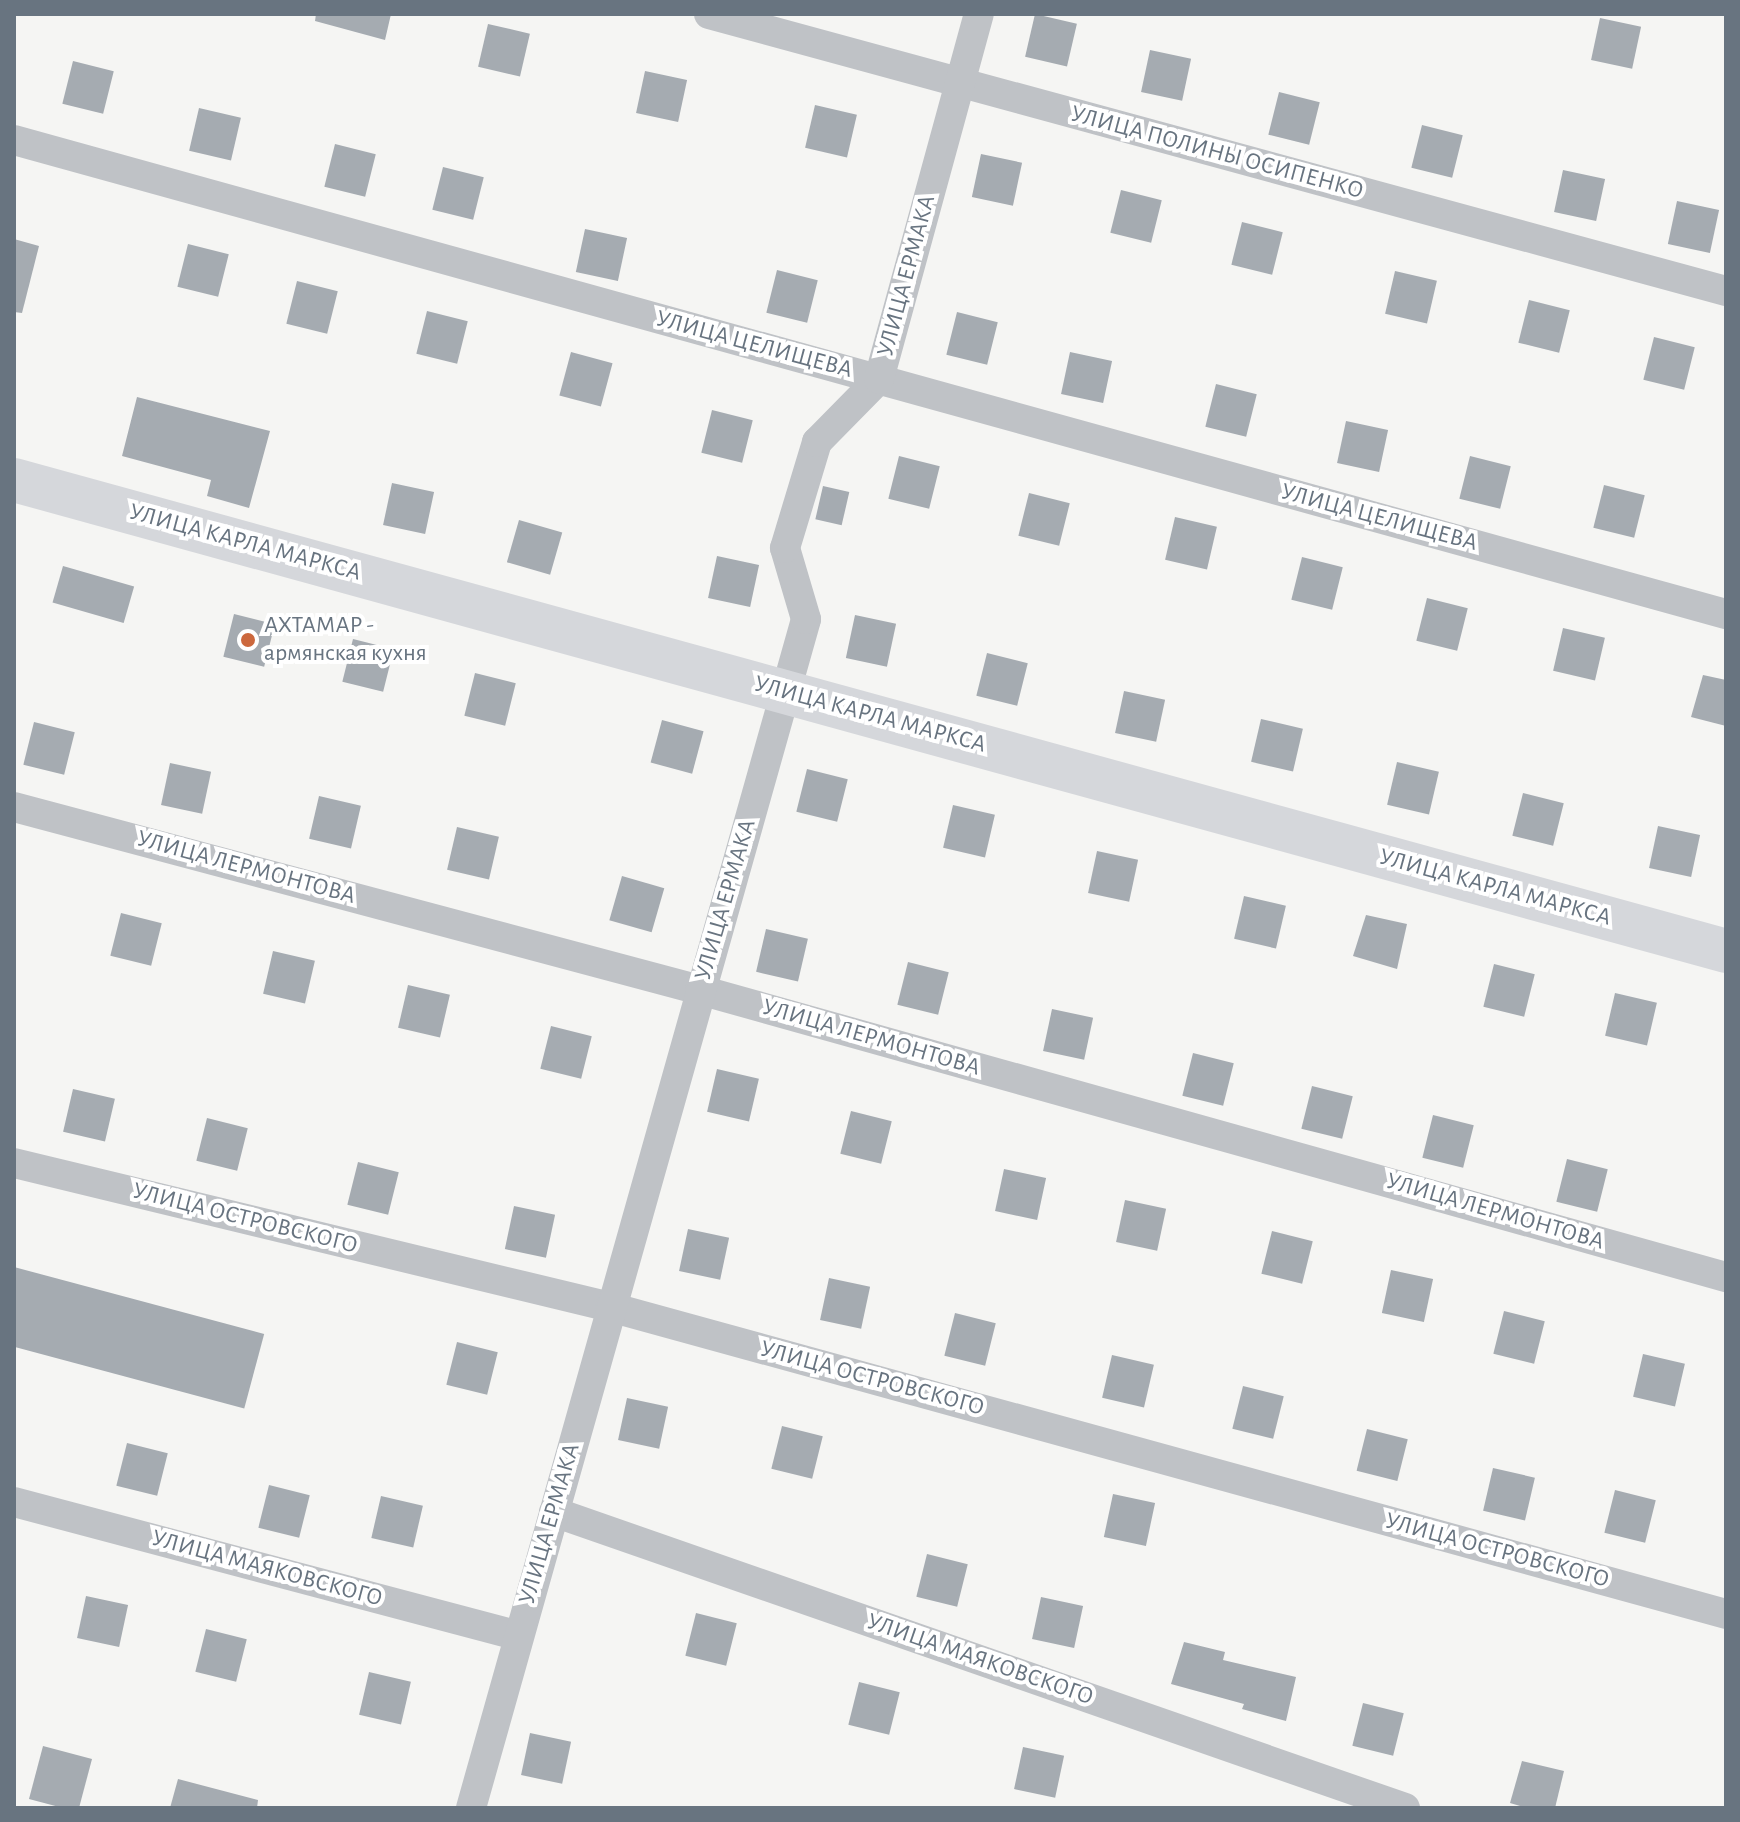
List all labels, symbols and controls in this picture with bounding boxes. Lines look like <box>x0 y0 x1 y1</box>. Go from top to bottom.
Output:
street label: УЛИЦА ПОЛИНЫ ОСИПЕНКО <box>1067 100 1367 206</box>
street label: УЛИЦА ЕРМАКА <box>872 192 942 360</box>
street label: УЛИЦА ЦЕЛИЩЕВА <box>653 305 855 385</box>
street label: УЛИЦА ЦЕЛИЩЕВА <box>1278 478 1480 558</box>
street label: УЛИЦА КАРЛА МАРКСА <box>126 498 364 588</box>
place label: АХТАМАР - армянская кухня <box>264 612 427 668</box>
marker: АХТАМАР - армянская кухня <box>239 631 257 649</box>
street label: УЛИЦА КАРЛА МАРКСА <box>751 670 989 760</box>
street label: УЛИЦА ЕРМАКА <box>689 816 763 984</box>
street label: УЛИЦА ЛЕРМОНТОВА <box>134 825 358 911</box>
street label: УЛИЦА КАРЛА МАРКСА <box>1376 843 1614 933</box>
street label: УЛИЦА ЛЕРМОНТОВА <box>759 993 983 1083</box>
street label: УЛИЦА ЛЕРМОНТОВА <box>1383 1167 1607 1257</box>
street label: УЛИЦА ОСТРОВСКОГО <box>130 1177 360 1261</box>
street label: УЛИЦА ОСТРОВСКОГО <box>757 1335 987 1423</box>
street label: УЛИЦА ЕРМАКА <box>513 1440 587 1608</box>
street label: УЛИЦА ОСТРОВСКОГО <box>1382 1507 1612 1595</box>
street label: УЛИЦА МАЯКОВСКОГО <box>148 1524 386 1614</box>
street label: УЛИЦА МАЯКОВСКОГО <box>863 1608 1097 1712</box>

